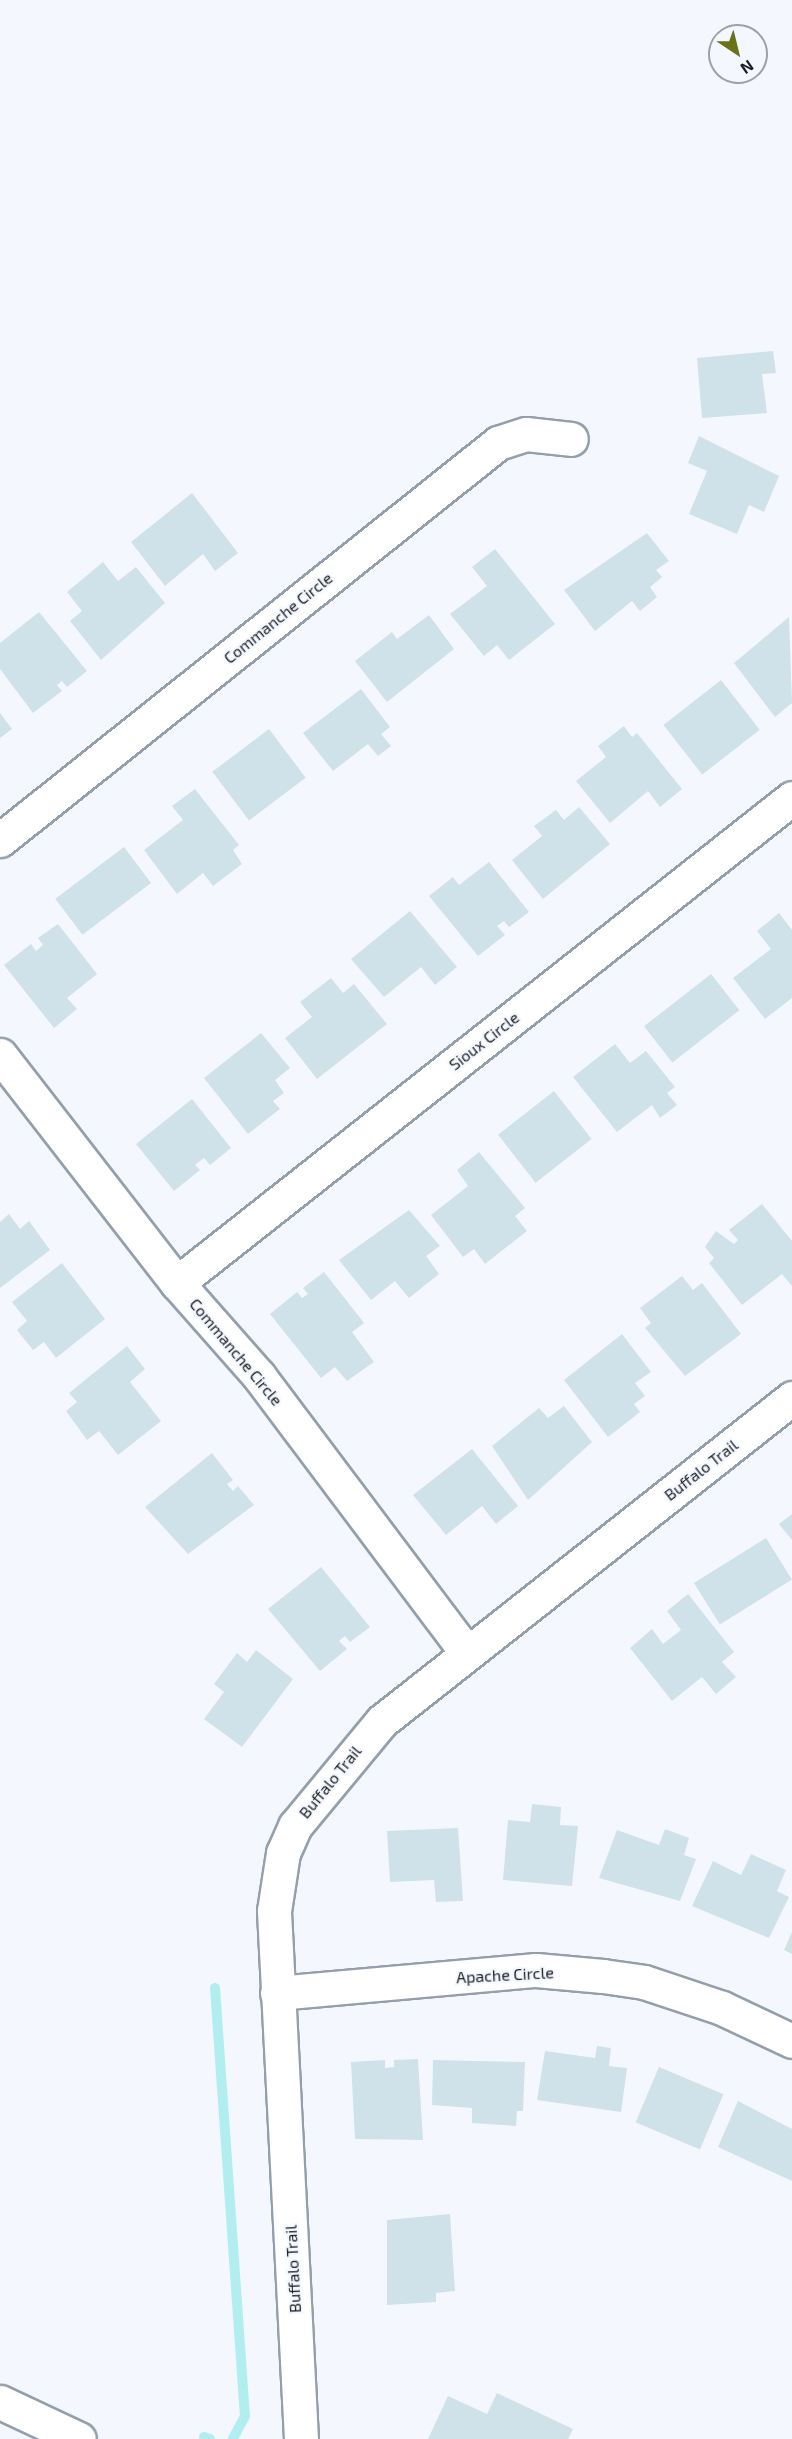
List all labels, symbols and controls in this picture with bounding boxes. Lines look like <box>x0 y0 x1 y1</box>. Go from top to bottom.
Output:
north arrow <box>708 24 768 84</box>
text: N <box>737 56 758 79</box>
street label: Commanche Circle <box>220 568 336 668</box>
street label: Sioux Circle <box>445 1008 523 1074</box>
street label: Commanche Circle <box>186 1294 286 1410</box>
street label: Buffalo Trail <box>660 1435 742 1505</box>
street label: Buffalo Trail <box>295 1742 365 1822</box>
street label: Apache Circle <box>456 1963 554 1987</box>
street label: Buffalo Trail <box>281 2224 305 2314</box>

